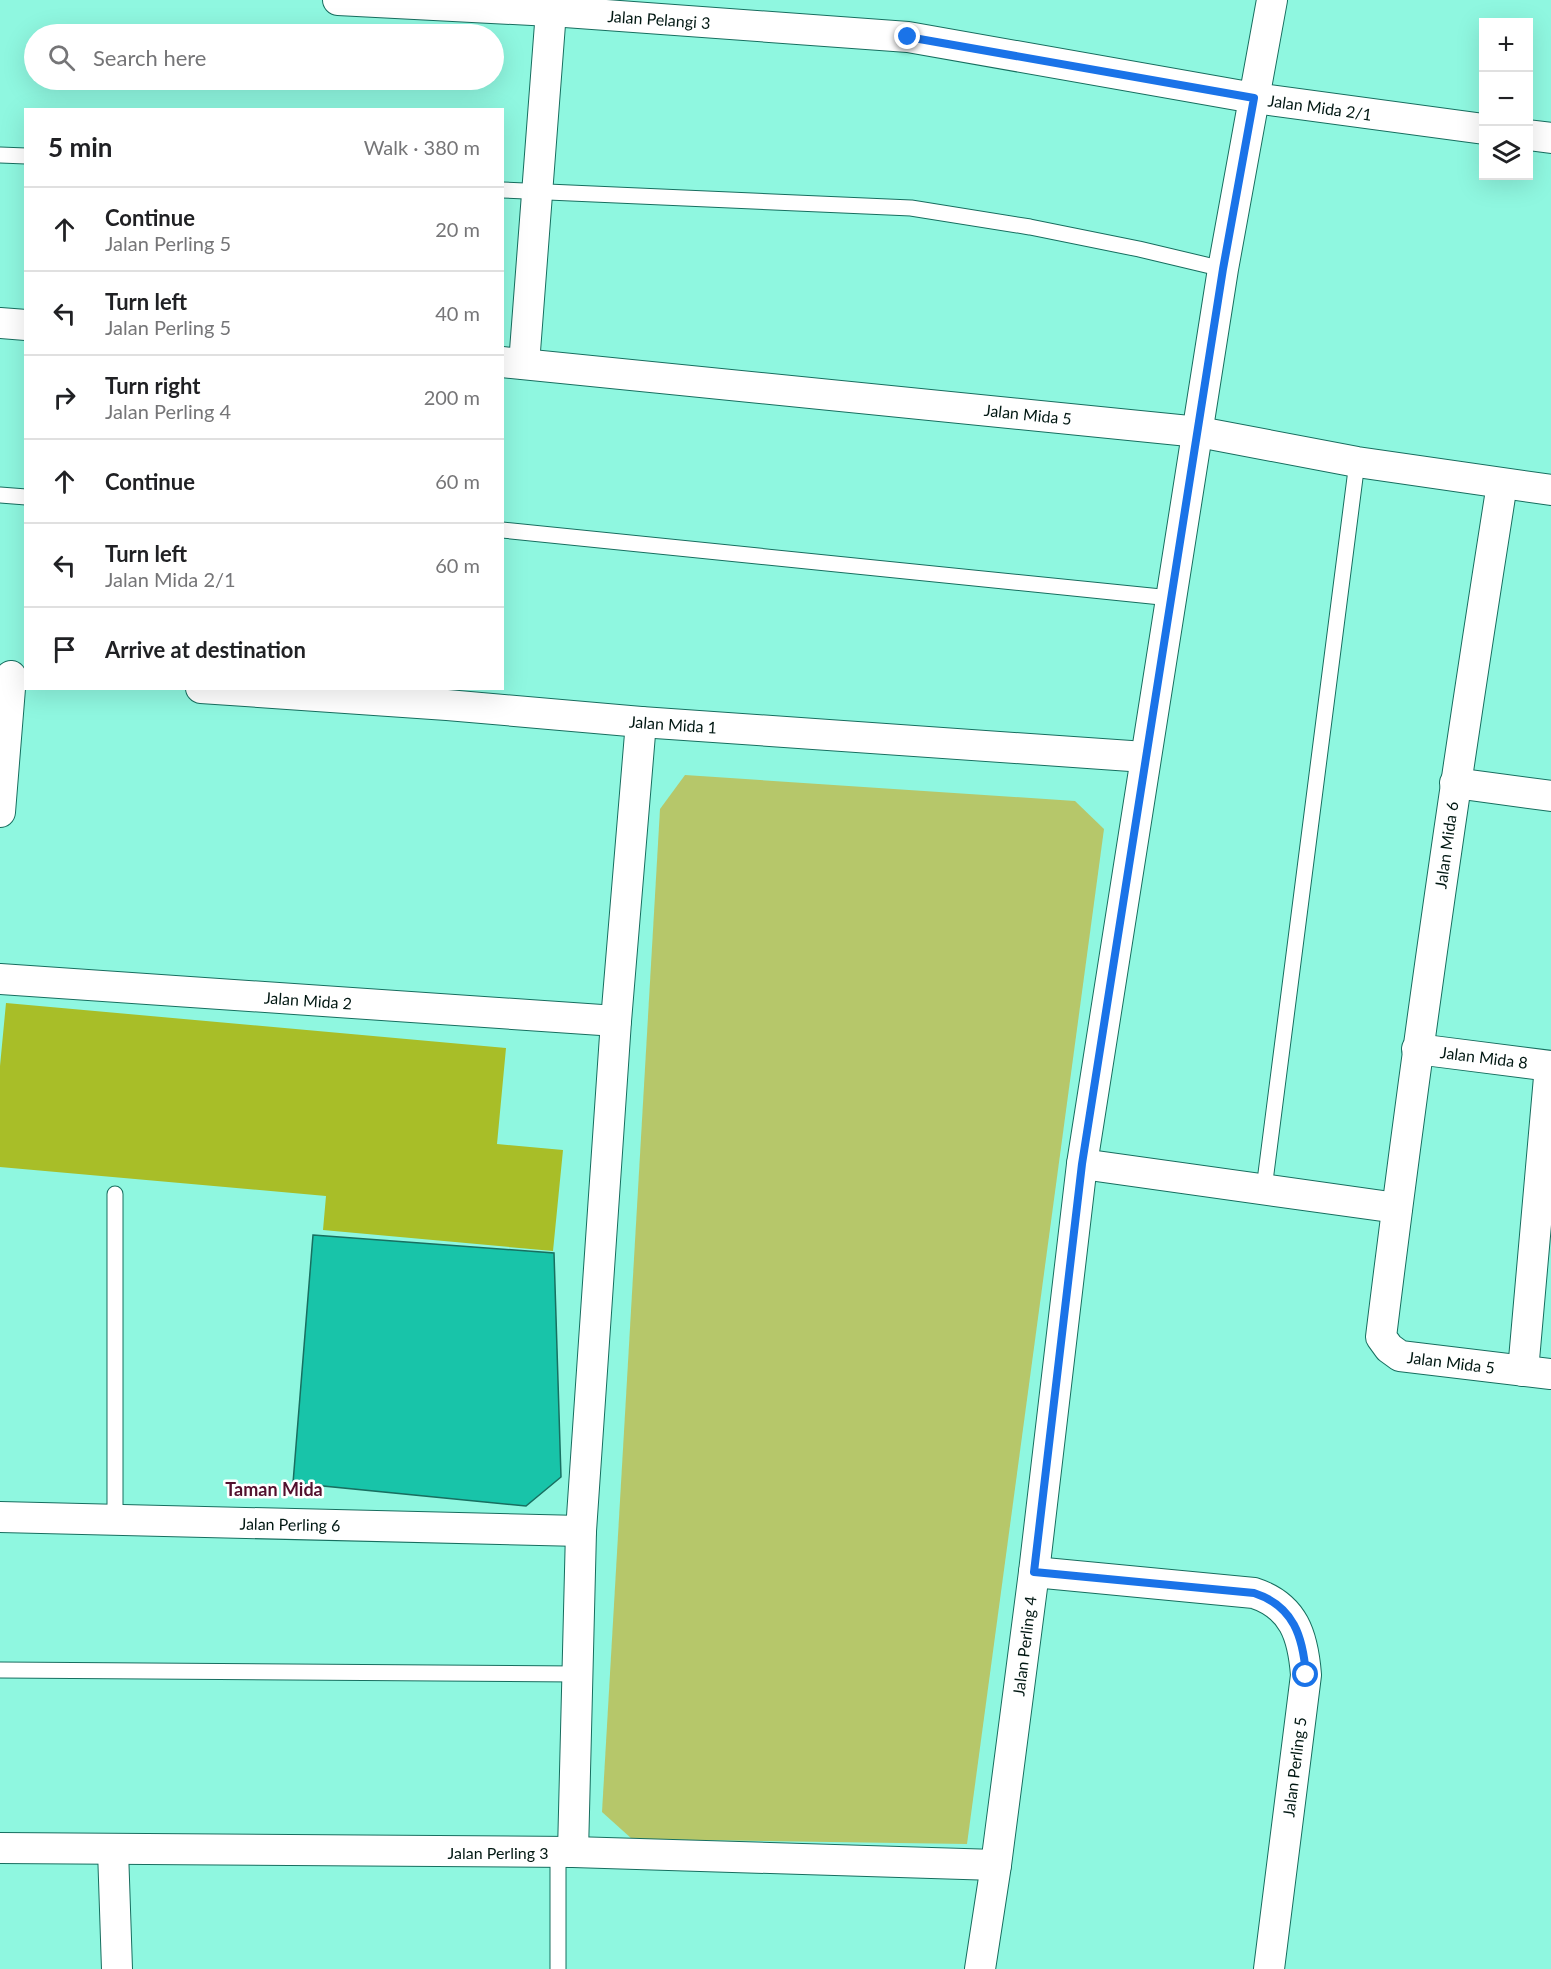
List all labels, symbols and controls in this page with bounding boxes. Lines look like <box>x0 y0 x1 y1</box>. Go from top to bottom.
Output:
street label: Jalan Pelangi 3 <box>607 6 711 32</box>
map controls <box>1479 18 1533 180</box>
button: + <box>1479 18 1533 72</box>
route end <box>894 23 920 49</box>
search box <box>24 24 504 90</box>
icon: search <box>45 41 78 74</box>
text: Search here <box>93 44 206 71</box>
button: − <box>1479 72 1533 126</box>
street label: Jalan Mida 2/1 <box>1267 90 1373 124</box>
button: layers <box>1479 126 1533 180</box>
text: 5 min <box>48 131 112 163</box>
text: Walk · 380 m <box>364 135 480 159</box>
text: Continue <box>105 204 195 231</box>
icon: ahead <box>48 213 81 246</box>
text: 20 m <box>435 217 480 241</box>
text: Jalan Perling 5 <box>105 231 231 255</box>
text: Turn left <box>105 288 187 315</box>
icon: left <box>48 297 81 330</box>
text: 40 m <box>435 301 480 325</box>
text: Jalan Perling 5 <box>105 315 231 339</box>
text: Turn right <box>105 372 200 399</box>
icon: right <box>48 381 81 414</box>
text: 200 m <box>424 385 480 409</box>
text: Jalan Perling 4 <box>105 399 231 423</box>
street label: Jalan Mida 5 <box>983 400 1073 428</box>
icon: ahead <box>48 465 81 498</box>
text: Continue <box>105 468 195 495</box>
text: 60 m <box>435 469 480 493</box>
text: Turn left <box>105 540 187 567</box>
icon: left <box>48 549 81 582</box>
text: 60 m <box>435 553 480 577</box>
text: Jalan Mida 2/1 <box>105 567 236 591</box>
icon: arrive <box>48 633 81 666</box>
text: Arrive at destination <box>105 636 306 663</box>
street label: Jalan Mida 1 <box>628 711 718 737</box>
street label: Jalan Mida 6 <box>1430 800 1462 890</box>
street label: Jalan Mida 2 <box>263 987 353 1013</box>
street label: Jalan Mida 8 <box>1439 1042 1529 1072</box>
street label: Jalan Mida 5 <box>1406 1347 1496 1377</box>
district label: Taman Mida <box>225 1478 323 1500</box>
street label: Jalan Perling 6 <box>239 1514 341 1534</box>
street label: Jalan Perling 4 <box>1008 1595 1040 1697</box>
route start <box>1292 1661 1318 1687</box>
street label: Jalan Perling 5 <box>1278 1716 1310 1818</box>
street label: Jalan Perling 3 <box>448 1843 548 1862</box>

